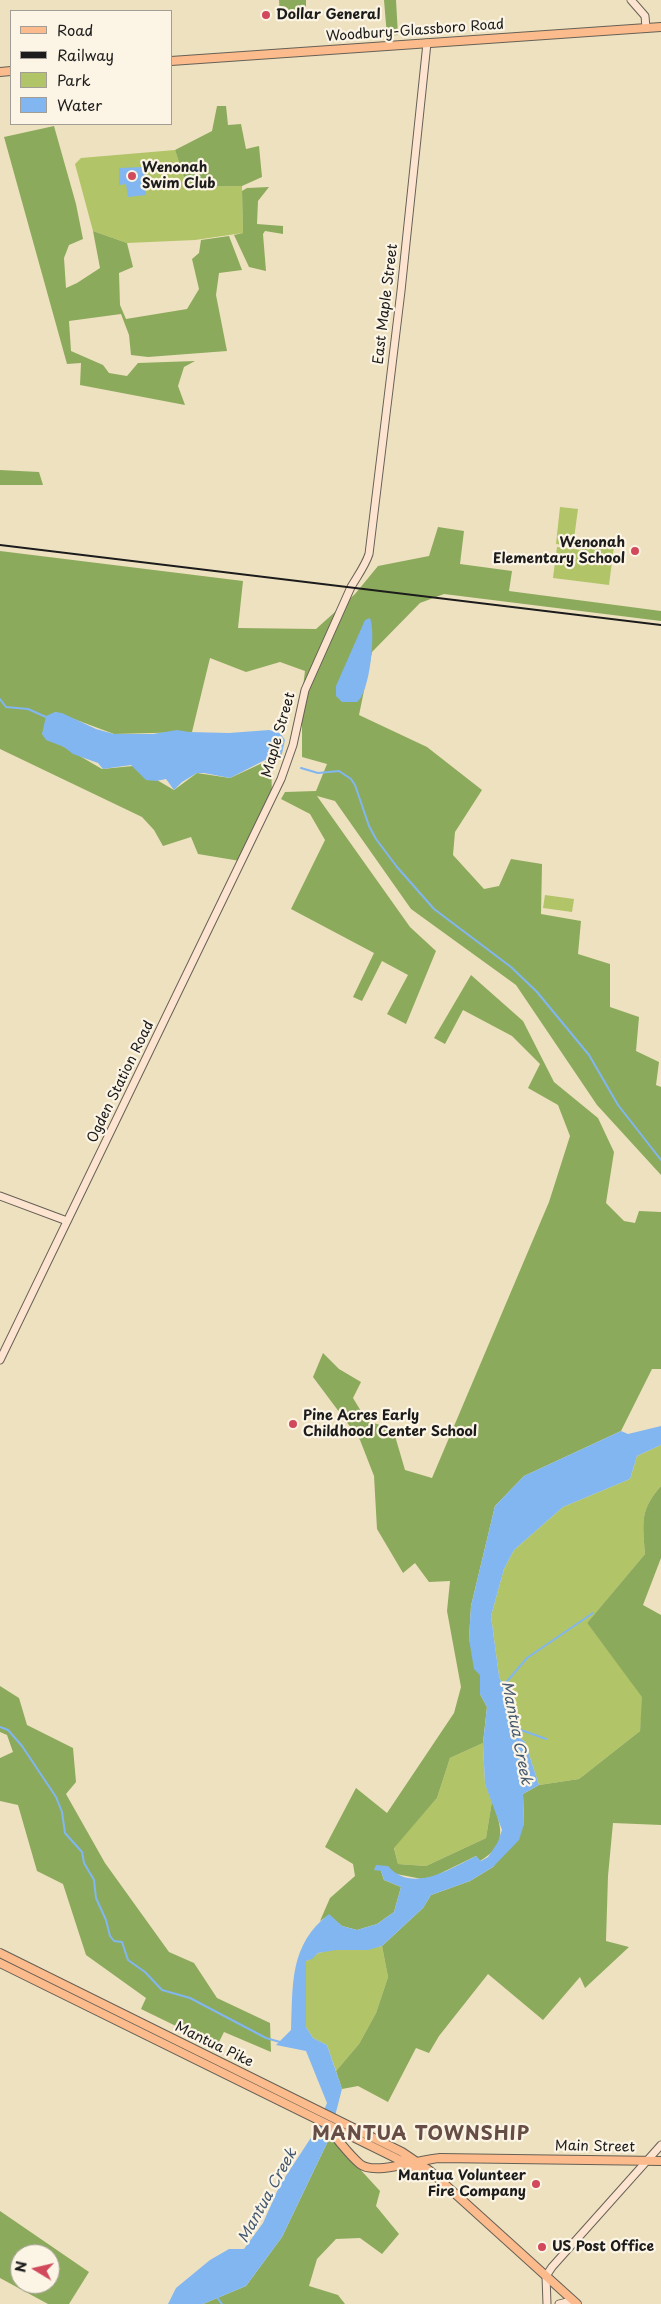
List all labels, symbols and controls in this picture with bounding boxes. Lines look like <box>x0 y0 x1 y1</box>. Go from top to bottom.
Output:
place label: Dollar General <box>276 7 381 23</box>
marker: Dollar General <box>260 9 272 21</box>
legend <box>10 10 172 125</box>
street label: Woodbury-Glassboro Road <box>325 16 505 46</box>
text: Road <box>57 18 93 41</box>
text: Railway <box>57 43 114 66</box>
text: Park <box>57 68 91 91</box>
text: Water <box>57 93 102 116</box>
place label: Wenonah Swim Club <box>142 160 215 192</box>
marker: Wenonah Swim Club <box>126 170 138 182</box>
street label: East Maple Street <box>370 243 402 365</box>
place label: Wenonah Elementary School <box>493 535 625 568</box>
marker: Wenonah Elementary School <box>629 545 641 557</box>
street label: Maple Street <box>259 691 299 779</box>
street label: Ogden Station Road <box>84 1018 158 1146</box>
place label: Pine Acres Early Childhood Center School <box>303 1408 477 1440</box>
marker: Pine Acres Early Childhood Center School <box>287 1418 299 1430</box>
water label: Mantua Creek <box>497 1680 535 1786</box>
street label: Mantua Pike <box>172 2019 256 2071</box>
district label: MANTUA TOWNSHIP <box>310 2124 532 2146</box>
street label: Main Street <box>555 2138 635 2156</box>
water label: Mantua Creek <box>235 2146 301 2246</box>
place label: Mantua Volunteer Fire Company <box>398 2168 526 2200</box>
marker: Mantua Volunteer Fire Company <box>530 2178 542 2190</box>
place label: US Post Office <box>552 2239 654 2255</box>
marker: US Post Office <box>536 2241 548 2253</box>
north arrow <box>10 2244 60 2294</box>
text: N <box>9 2260 32 2274</box>

